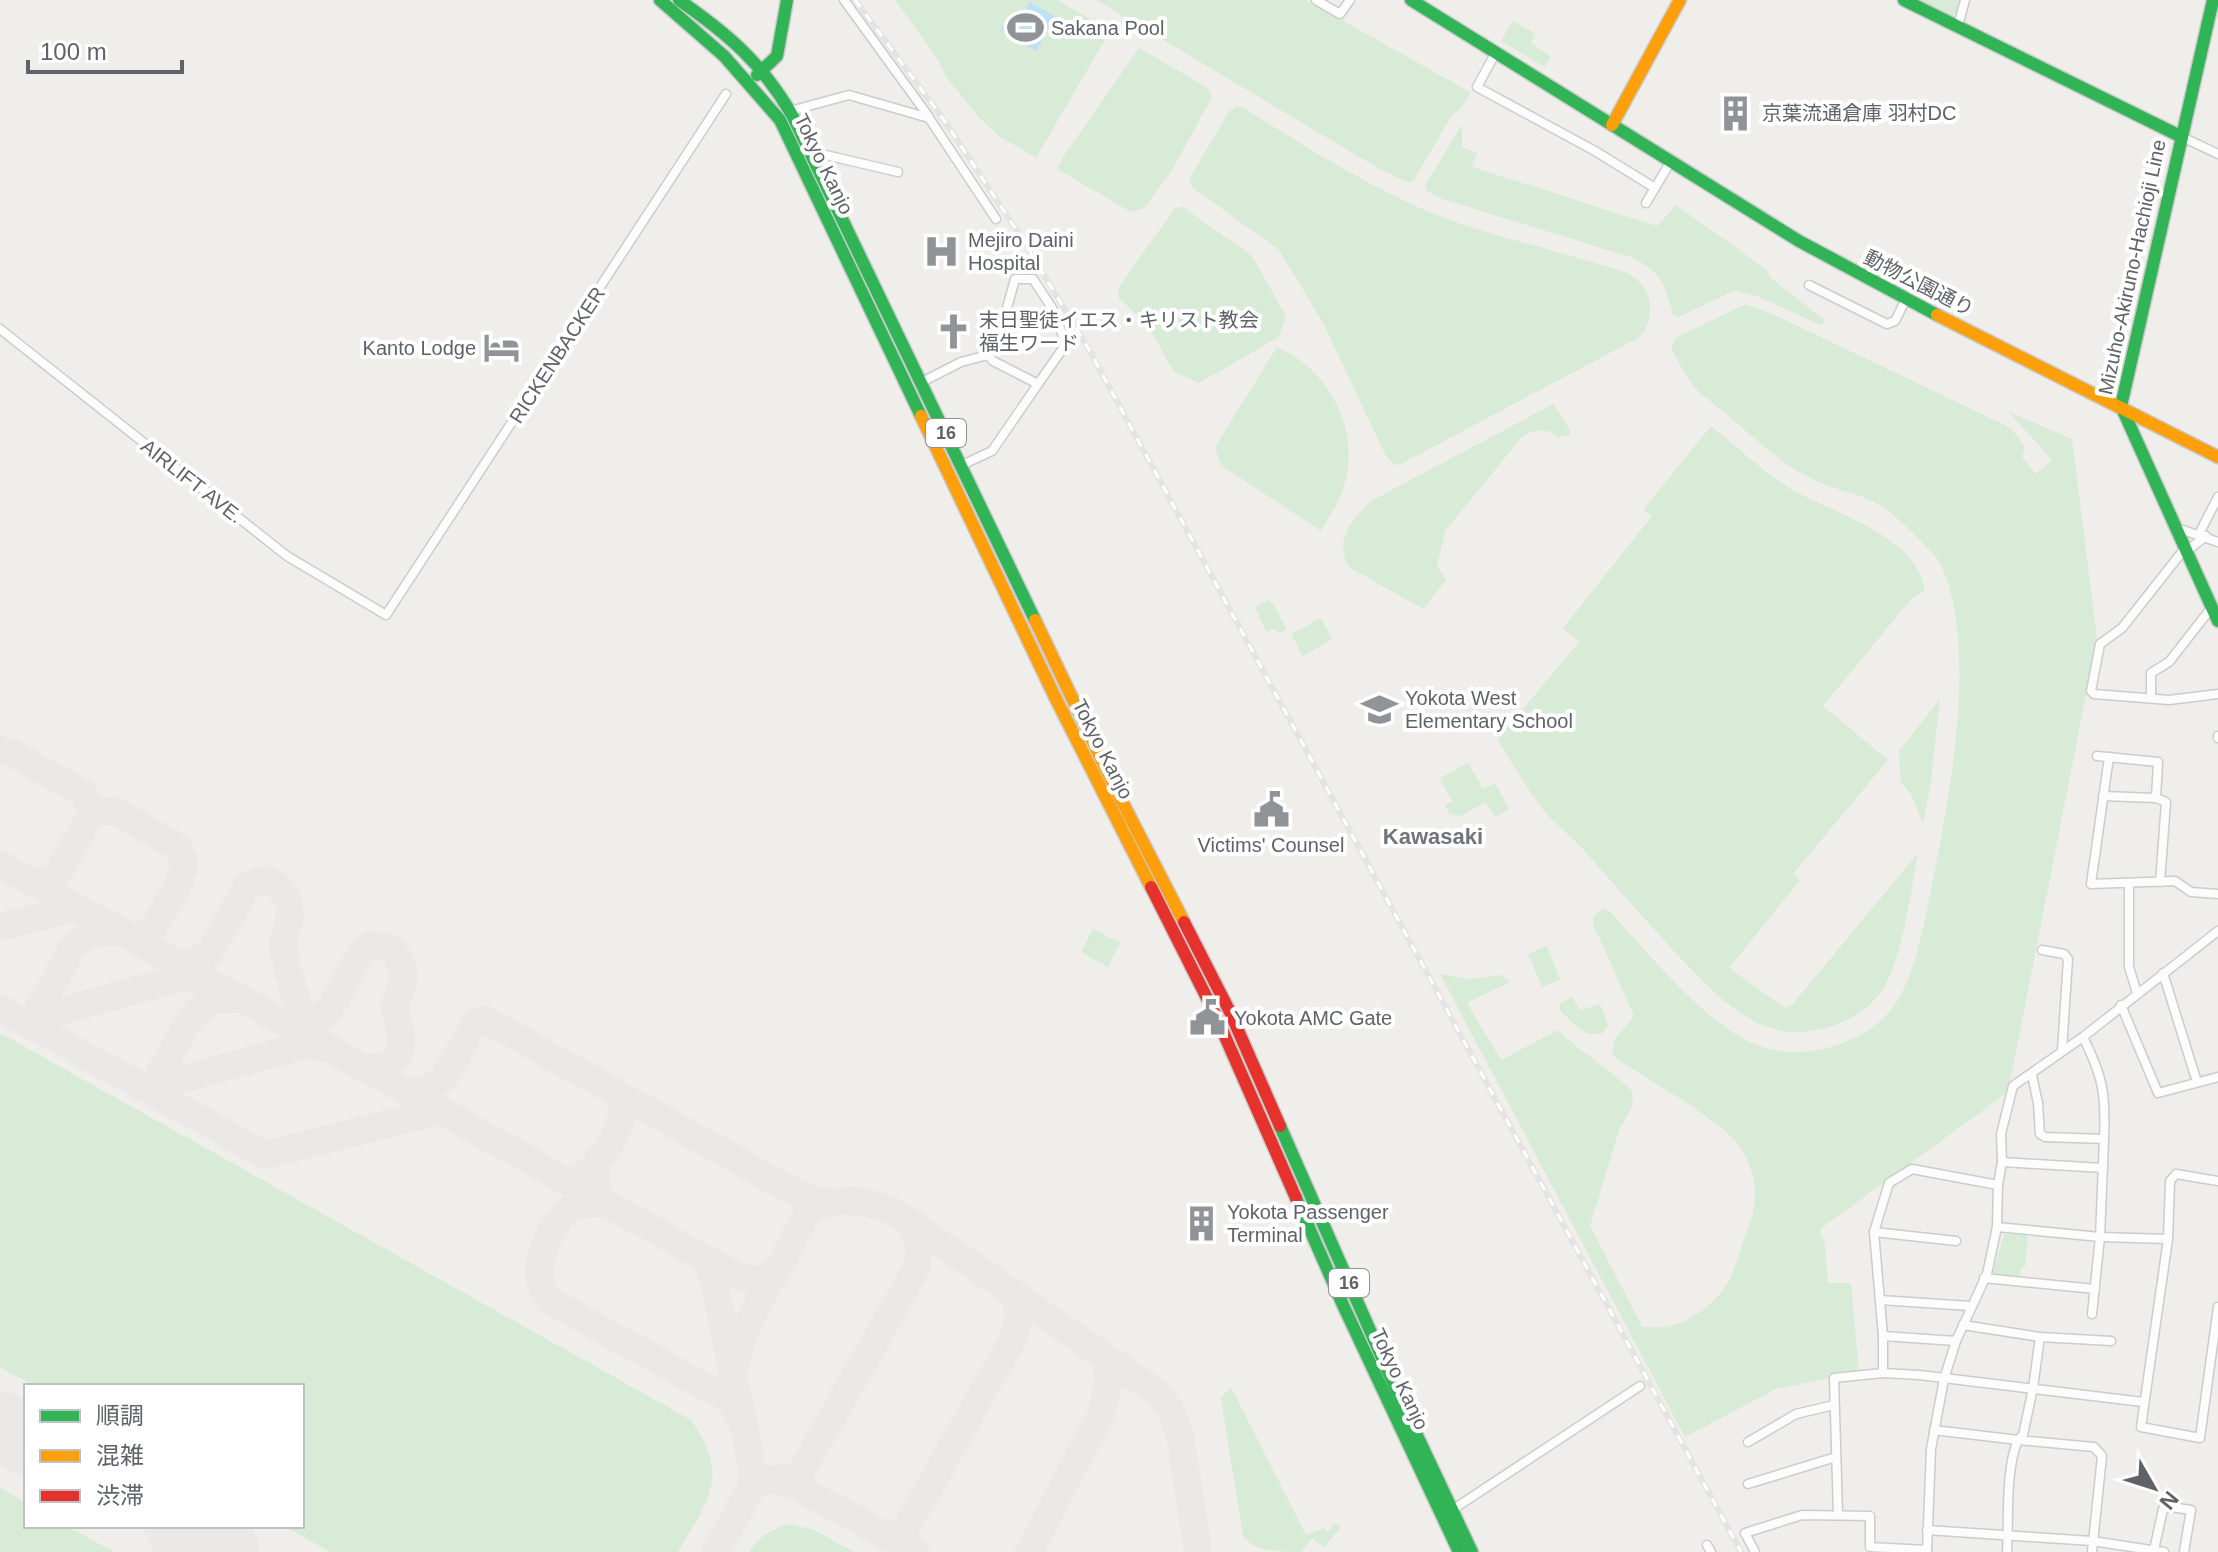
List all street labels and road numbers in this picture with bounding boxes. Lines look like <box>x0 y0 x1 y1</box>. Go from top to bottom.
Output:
street label: Tokyo Kanjo <box>790 110 858 218</box>
street label: Mizuho-Akiruno-Hachioji Line <box>2094 137 2170 397</box>
street label: 動物公園通り <box>1861 246 1977 320</box>
street label: RICKENBACKER <box>505 283 609 427</box>
road number: 16 <box>926 419 966 447</box>
street label: AIRLIFT AVE. <box>137 435 247 527</box>
street label: Tokyo Kanjo <box>1068 695 1138 803</box>
road number: 16 <box>1329 1269 1369 1297</box>
street label: Tokyo Kanjo <box>1367 1325 1433 1433</box>

